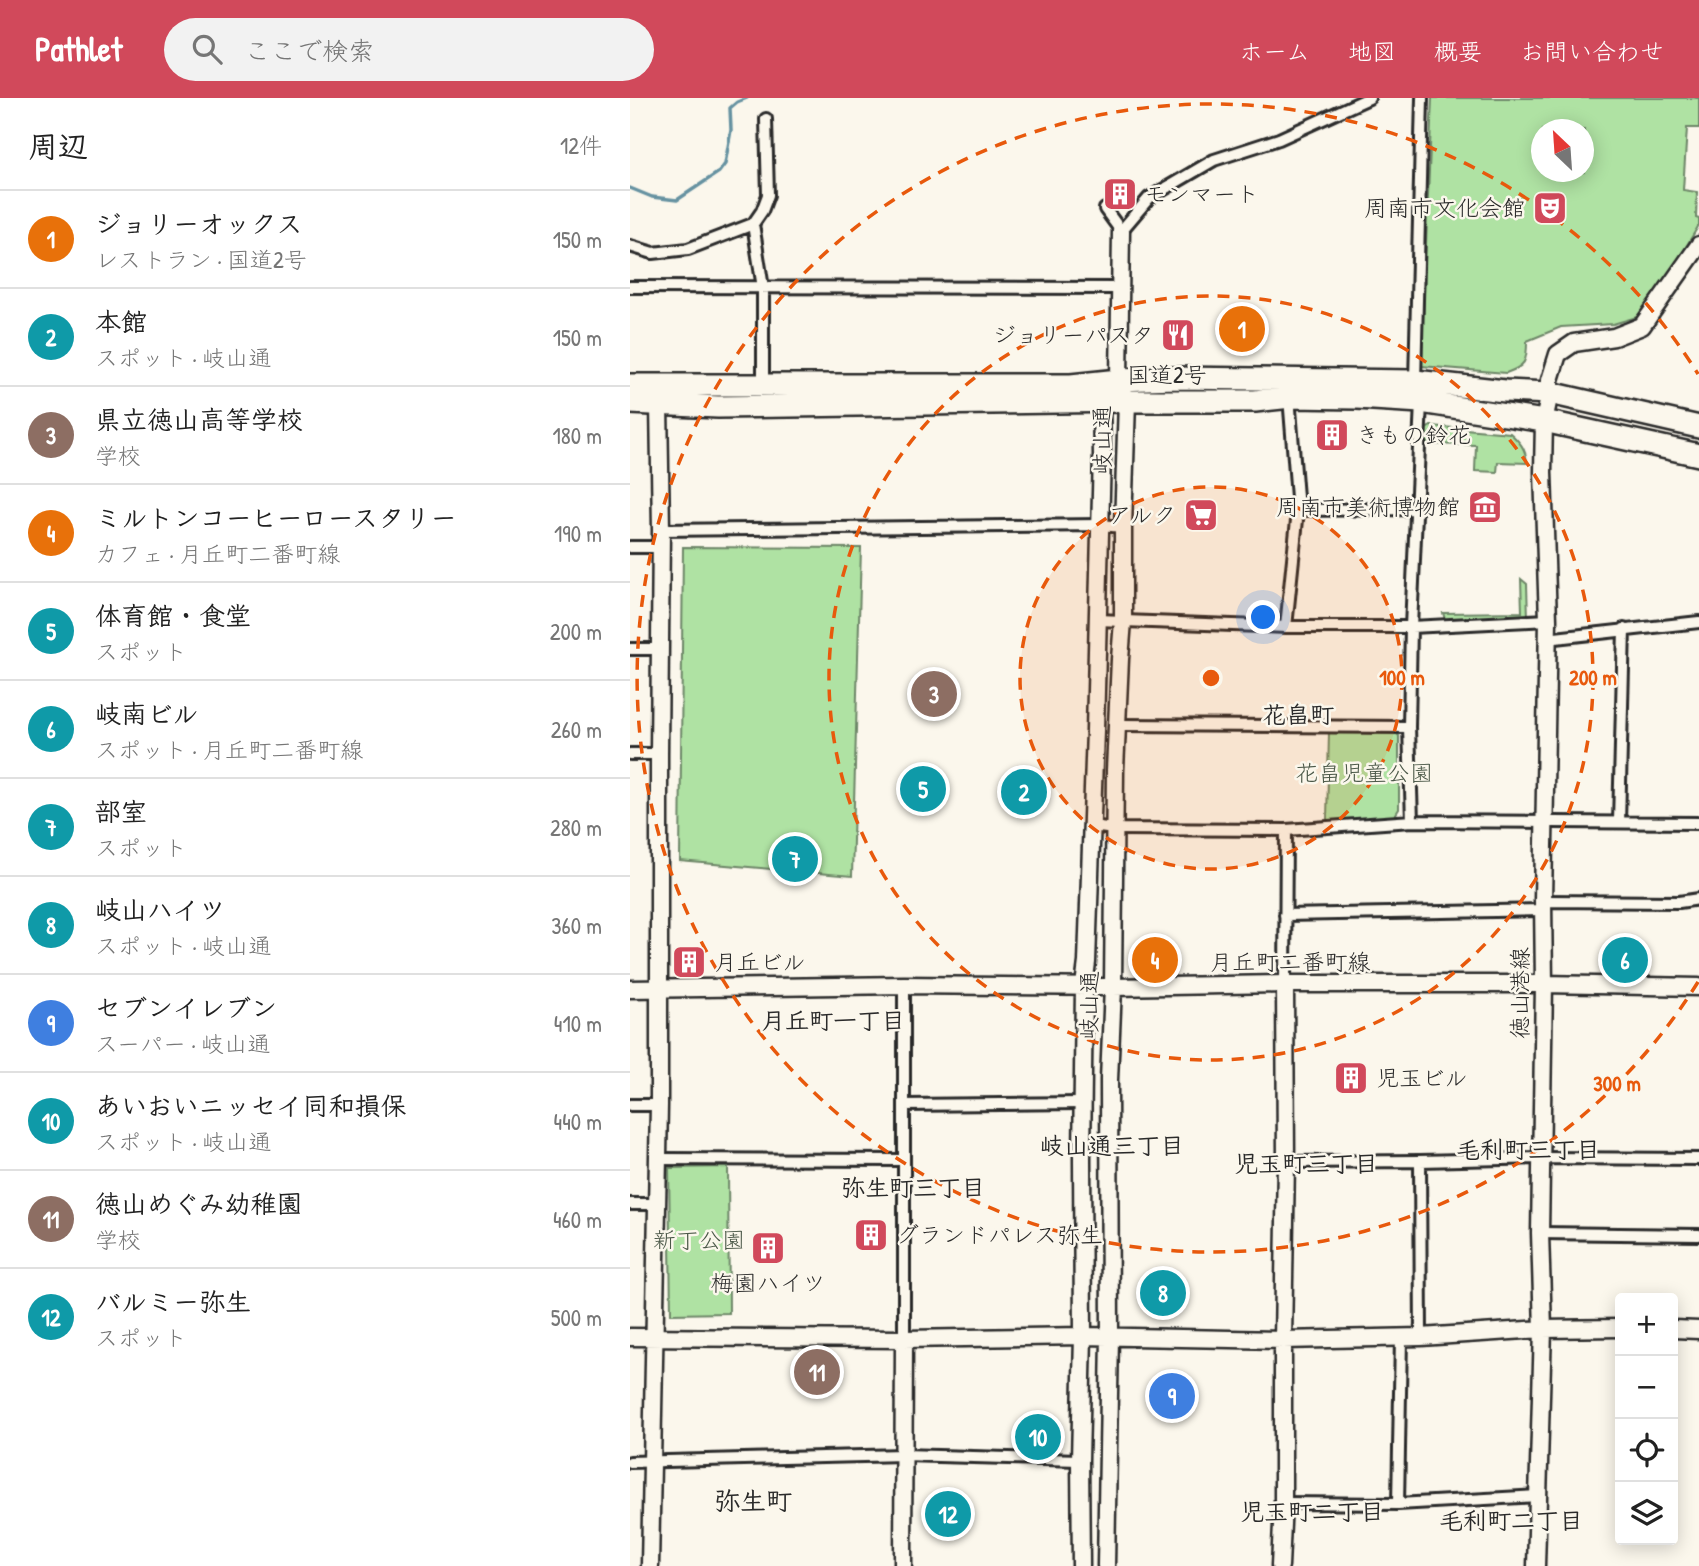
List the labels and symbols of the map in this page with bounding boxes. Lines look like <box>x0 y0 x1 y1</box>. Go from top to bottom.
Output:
north arrow <box>1531 119 1594 182</box>
building icon: モンマート <box>1101 175 1139 213</box>
place label: モンマート <box>1144 178 1259 209</box>
theatre icon: 周南市文化会館 <box>1531 189 1569 227</box>
place label: 周南市文化会館 <box>1364 192 1525 223</box>
pin: 1 <box>1219 303 1265 355</box>
restaurant icon: ジョリーパスタ <box>1159 316 1197 354</box>
place label: ジョリーパスタ <box>993 319 1154 350</box>
street label: 国道2号 <box>1127 359 1207 390</box>
street label: 岐山通 <box>1086 406 1117 475</box>
building icon: きもの鈴花 <box>1313 416 1351 454</box>
place label: きもの鈴花 <box>1356 419 1471 450</box>
museum icon: 周南市美術博物館 <box>1466 488 1504 526</box>
place label: 周南市美術博物館 <box>1276 491 1460 522</box>
supermarket icon: アルク <box>1182 496 1220 534</box>
place label: アルク <box>1108 499 1176 530</box>
your location <box>1246 600 1280 634</box>
text: 100 m <box>1379 663 1425 692</box>
text: 200 m <box>1569 663 1617 692</box>
centre of rings <box>1199 666 1223 690</box>
pin: 3 <box>911 668 957 720</box>
district label: 花畠町 <box>1262 698 1334 730</box>
park label: 花畠児童公園 <box>1295 757 1433 788</box>
pin: 5 <box>900 763 946 815</box>
pin: 2 <box>1001 766 1047 818</box>
pin: 7 <box>772 833 818 885</box>
pin: 4 <box>1132 934 1178 986</box>
pin: 6 <box>1602 934 1648 986</box>
building icon: 月丘ビル <box>670 943 708 981</box>
place label: 月丘ビル <box>714 946 806 977</box>
street label: 月丘町二番町線 <box>1210 946 1371 977</box>
street label: 徳山港線 <box>1504 947 1535 1039</box>
street label: 岐山通 <box>1072 970 1105 1040</box>
district label: 月丘町一丁目 <box>761 1004 905 1036</box>
building icon: 児玉ビル <box>1332 1059 1370 1097</box>
place label: 児玉ビル <box>1376 1062 1468 1093</box>
text: 300 m <box>1593 1069 1641 1098</box>
district label: 岐山通三丁目 <box>1040 1129 1184 1161</box>
district label: 毛利町三丁目 <box>1456 1133 1600 1165</box>
district label: 児玉町三丁目 <box>1234 1147 1378 1179</box>
district label: 弥生町三丁目 <box>841 1171 985 1203</box>
building icon: グランドパレス弥生 <box>852 1216 890 1254</box>
place label: グランドパレス弥生 <box>896 1219 1103 1250</box>
park label: 新丁公園 <box>653 1224 745 1255</box>
building icon: 梅園ハイツ <box>749 1229 787 1267</box>
place label: 梅園ハイツ <box>711 1267 826 1298</box>
pin: 8 <box>1140 1267 1186 1319</box>
pin: 11 <box>794 1346 840 1398</box>
pin: 9 <box>1149 1370 1195 1422</box>
pin: 10 <box>1015 1411 1061 1463</box>
district label: 弥生町 <box>714 1483 792 1518</box>
pin: 12 <box>925 1488 971 1540</box>
district label: 児玉町二丁目 <box>1240 1495 1384 1527</box>
district label: 毛利町二丁目 <box>1439 1504 1583 1536</box>

